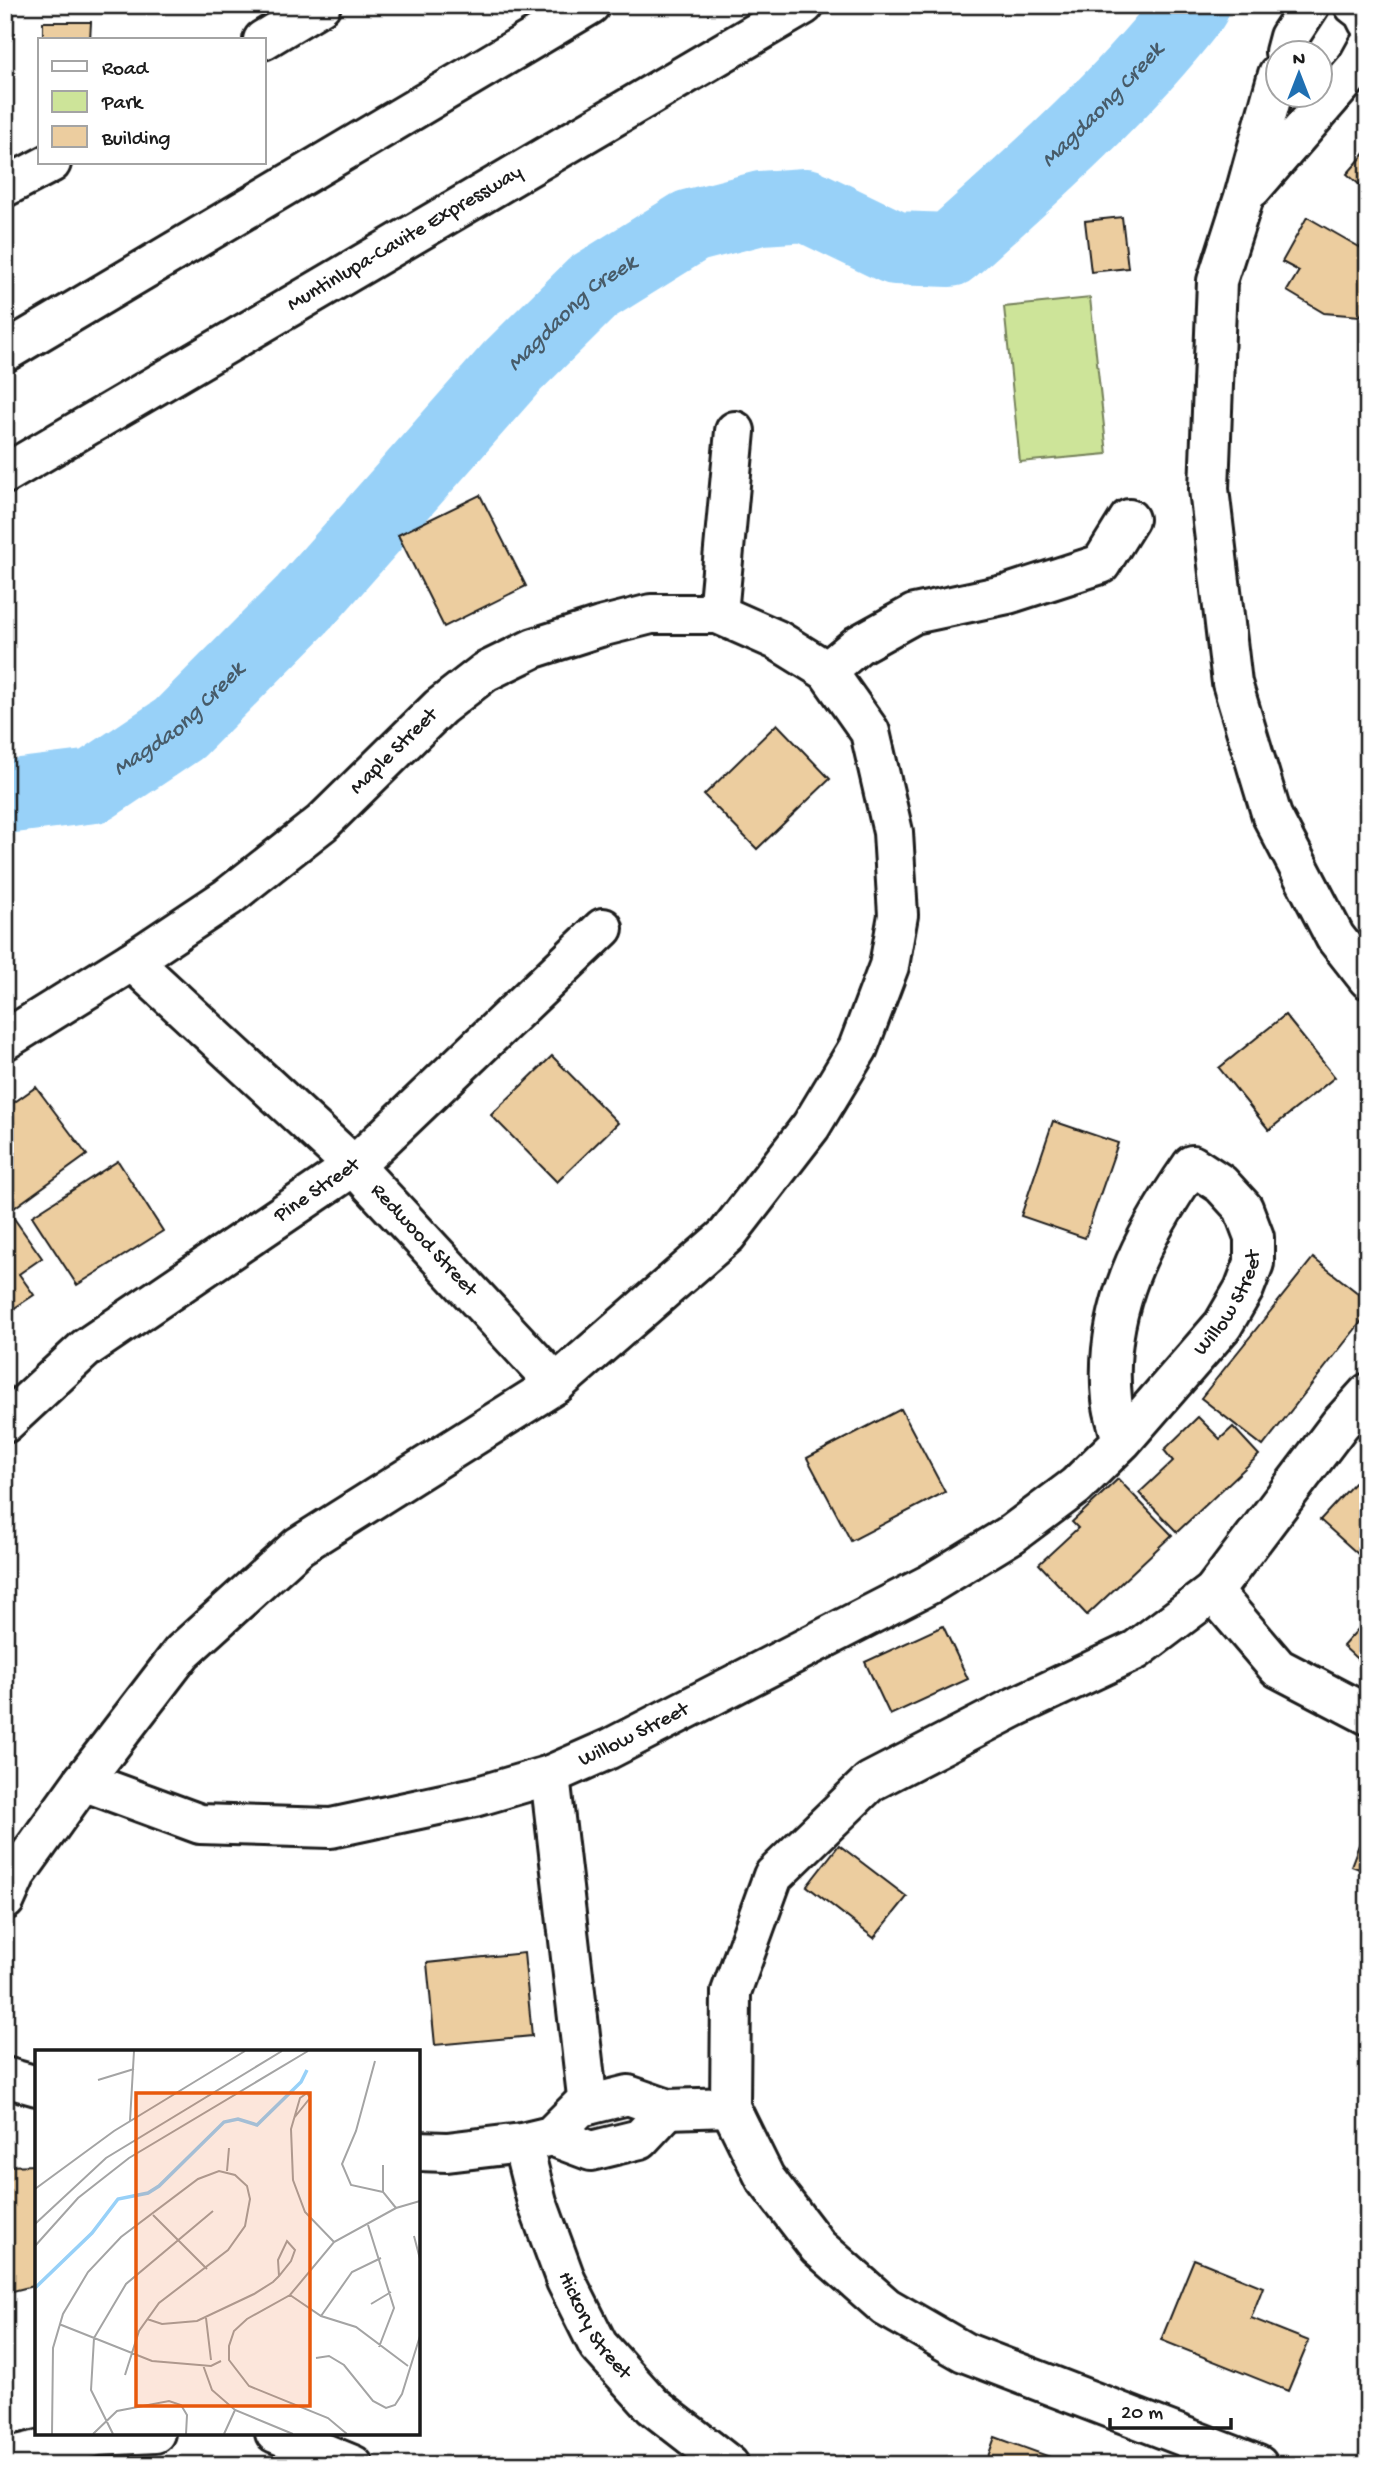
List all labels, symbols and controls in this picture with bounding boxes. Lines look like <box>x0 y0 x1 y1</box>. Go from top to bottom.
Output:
water label: Magdaong Creek <box>1036 35 1171 174</box>
legend <box>38 38 266 164</box>
north arrow <box>1264 38 1334 108</box>
text: N <box>1293 49 1305 72</box>
text: Road <box>102 58 150 83</box>
text: Park <box>101 92 145 117</box>
text: Building <box>101 128 171 153</box>
street label: Muntinlupa-Cavite Expressway <box>283 160 527 318</box>
water label: Magdaong Creek <box>502 248 644 377</box>
water label: Magdaong Creek <box>108 655 253 783</box>
street label: Maple Street <box>345 702 445 800</box>
street label: Pine Street <box>269 1152 368 1229</box>
street label: Redwood Street <box>365 1179 484 1304</box>
street label: Willow Street <box>1189 1248 1268 1362</box>
street label: Willow Street <box>575 1696 695 1773</box>
inset map <box>35 2050 420 2435</box>
street label: Hickory Street <box>551 2269 638 2387</box>
scale bar <box>1110 2386 1231 2430</box>
text: 20 m <box>1121 2402 1163 2427</box>

